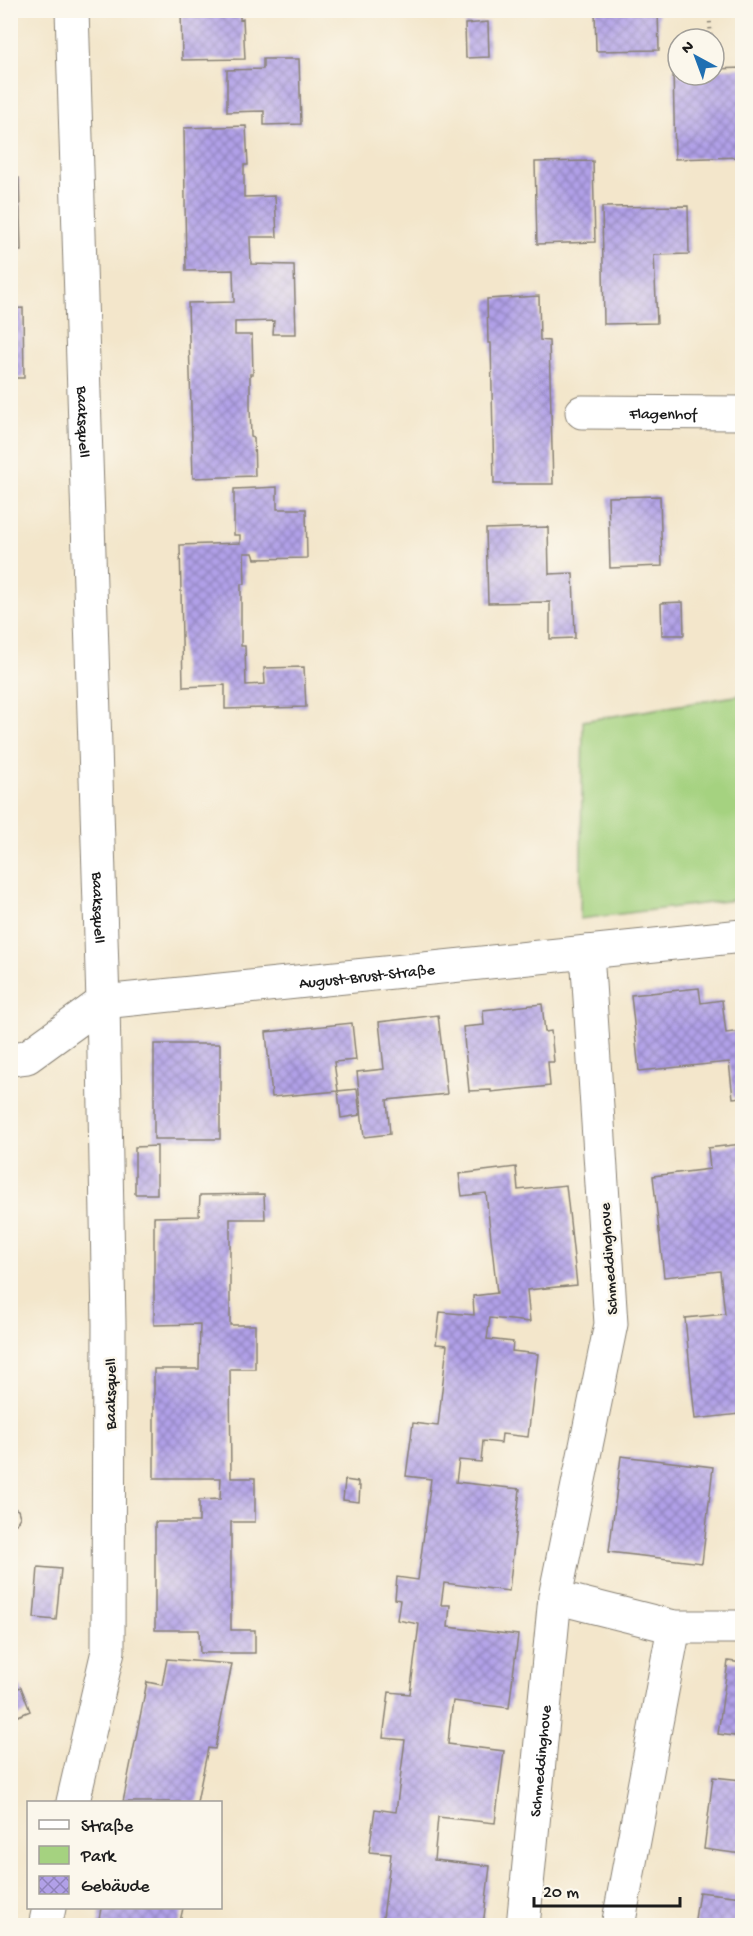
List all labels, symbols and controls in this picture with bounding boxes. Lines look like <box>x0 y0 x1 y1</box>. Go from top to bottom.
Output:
north arrow <box>666 27 726 87</box>
text: N <box>678 37 699 59</box>
street label: Baaksquell <box>71 385 92 458</box>
street label: Flagenhof <box>628 406 698 426</box>
street label: Baaksquell <box>86 871 107 944</box>
street label: August-Brust-Straße <box>298 962 437 995</box>
street label: Schmeddinghove <box>597 1201 624 1315</box>
street label: Baaksquell <box>103 1358 122 1431</box>
street label: Schmeddinghove <box>528 1704 558 1818</box>
legend <box>27 1801 222 1909</box>
text: Straße <box>81 1817 134 1838</box>
text: Park <box>80 1847 117 1868</box>
scale bar <box>534 1870 680 1908</box>
text: Gebäude <box>81 1877 150 1898</box>
text: 20 m <box>543 1883 579 1904</box>

